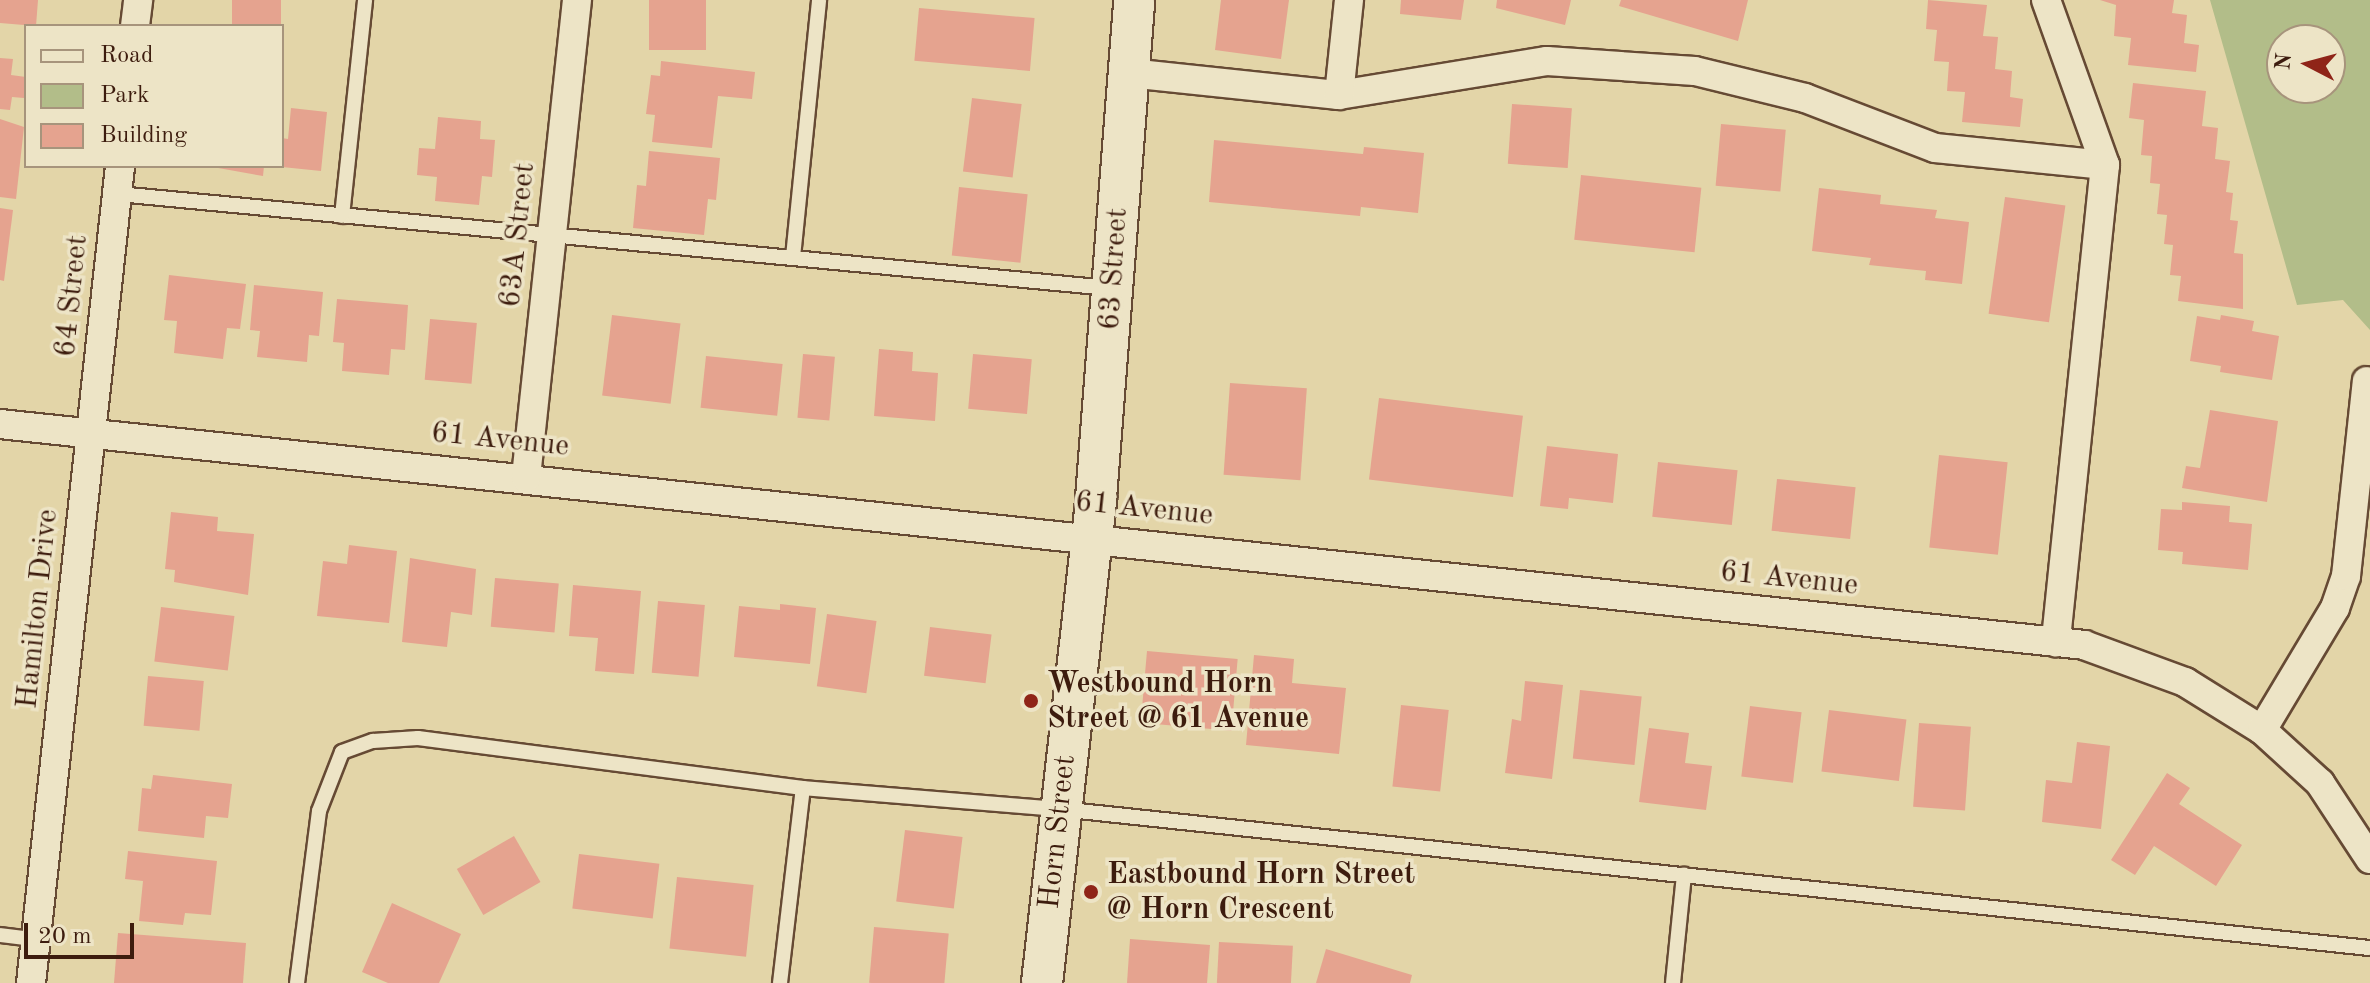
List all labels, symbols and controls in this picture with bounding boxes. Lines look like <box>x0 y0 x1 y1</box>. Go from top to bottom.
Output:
legend <box>24 24 284 168</box>
north arrow <box>2266 24 2346 104</box>
text: Road <box>100 44 153 68</box>
text: N <box>2272 52 2296 71</box>
text: Park <box>100 84 149 108</box>
text: Building <box>100 124 187 148</box>
street label: 63A Street <box>492 161 544 309</box>
street label: 63 Street <box>1092 207 1136 331</box>
street label: 64 Street <box>48 233 96 359</box>
street label: 61 Avenue <box>429 415 571 465</box>
street label: 61 Avenue <box>1073 484 1215 534</box>
street label: Hamilton Drive <box>10 507 66 711</box>
street label: 61 Avenue <box>1718 554 1860 604</box>
place label: Westbound Horn Street @ 61 Avenue <box>1047 666 1309 736</box>
marker: Westbound Horn Street @ 61 Avenue <box>1022 692 1040 710</box>
street label: Horn Street <box>1032 753 1084 911</box>
place label: Eastbound Horn Street @ Horn Crescent <box>1107 857 1415 928</box>
marker: Eastbound Horn Street @ Horn Crescent <box>1082 883 1100 901</box>
scale bar <box>28 907 138 957</box>
text: 20 m <box>38 925 92 949</box>

